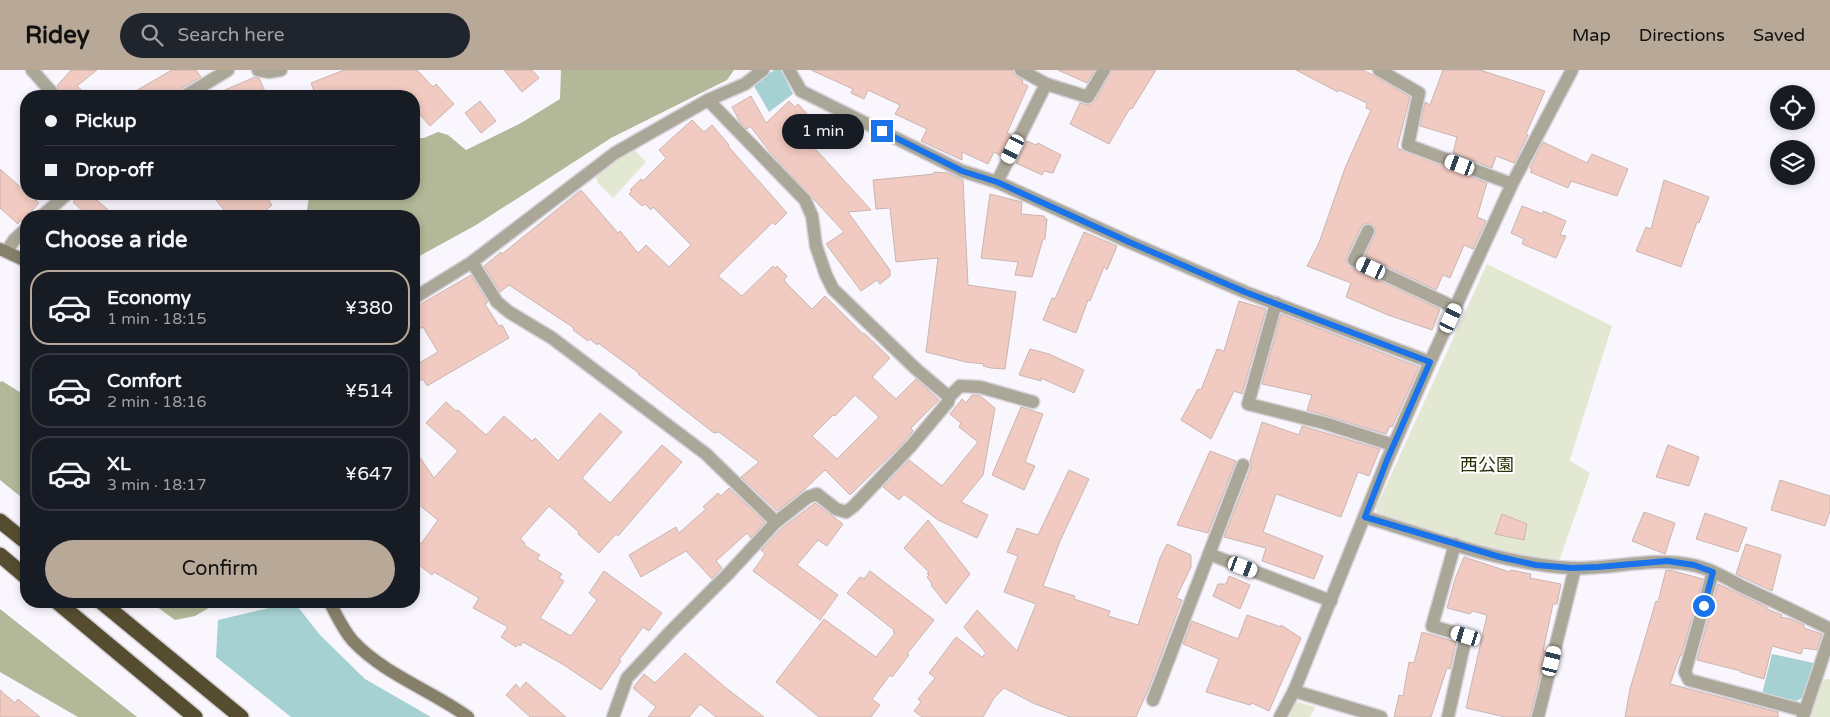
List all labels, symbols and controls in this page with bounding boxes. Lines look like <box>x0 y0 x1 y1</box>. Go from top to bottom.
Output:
search box <box>120 13 470 58</box>
text: Ridey <box>25 21 90 50</box>
icon: search <box>138 21 166 49</box>
text: Search here <box>178 24 284 46</box>
text: Map <box>1572 24 1611 46</box>
text: Directions <box>1639 24 1725 46</box>
text: Saved <box>1753 24 1805 46</box>
map controls <box>1770 85 1815 185</box>
button: locate <box>1770 85 1815 130</box>
text: Pickup <box>75 110 136 132</box>
callout: 1 min <box>782 114 864 148</box>
route end <box>871 120 893 142</box>
text: 1 min <box>802 121 844 141</box>
car <box>999 132 1026 166</box>
button: layers <box>1770 140 1815 185</box>
car <box>1443 153 1476 177</box>
text: Drop-off <box>75 159 154 181</box>
text: Choose a ride <box>45 227 188 253</box>
car <box>1354 255 1387 281</box>
icon: car <box>47 285 92 330</box>
text: Economy <box>107 287 191 309</box>
text: ¥380 <box>345 297 393 319</box>
car <box>1437 301 1464 335</box>
text: 1 min · 18:15 <box>107 309 206 329</box>
icon: car <box>47 368 92 413</box>
text: Comfort <box>107 370 181 392</box>
text: ¥514 <box>345 380 393 402</box>
text: 2 min · 18:16 <box>107 392 206 412</box>
icon: car <box>47 451 92 496</box>
text: XL <box>107 453 131 475</box>
park label: 西公園 <box>1460 454 1514 476</box>
text: ¥647 <box>345 463 393 485</box>
text: 3 min · 18:17 <box>107 475 206 495</box>
button: Confirm <box>45 540 395 598</box>
car <box>1226 555 1259 579</box>
route start <box>1693 595 1715 617</box>
car <box>1449 624 1482 648</box>
car <box>1541 645 1562 677</box>

